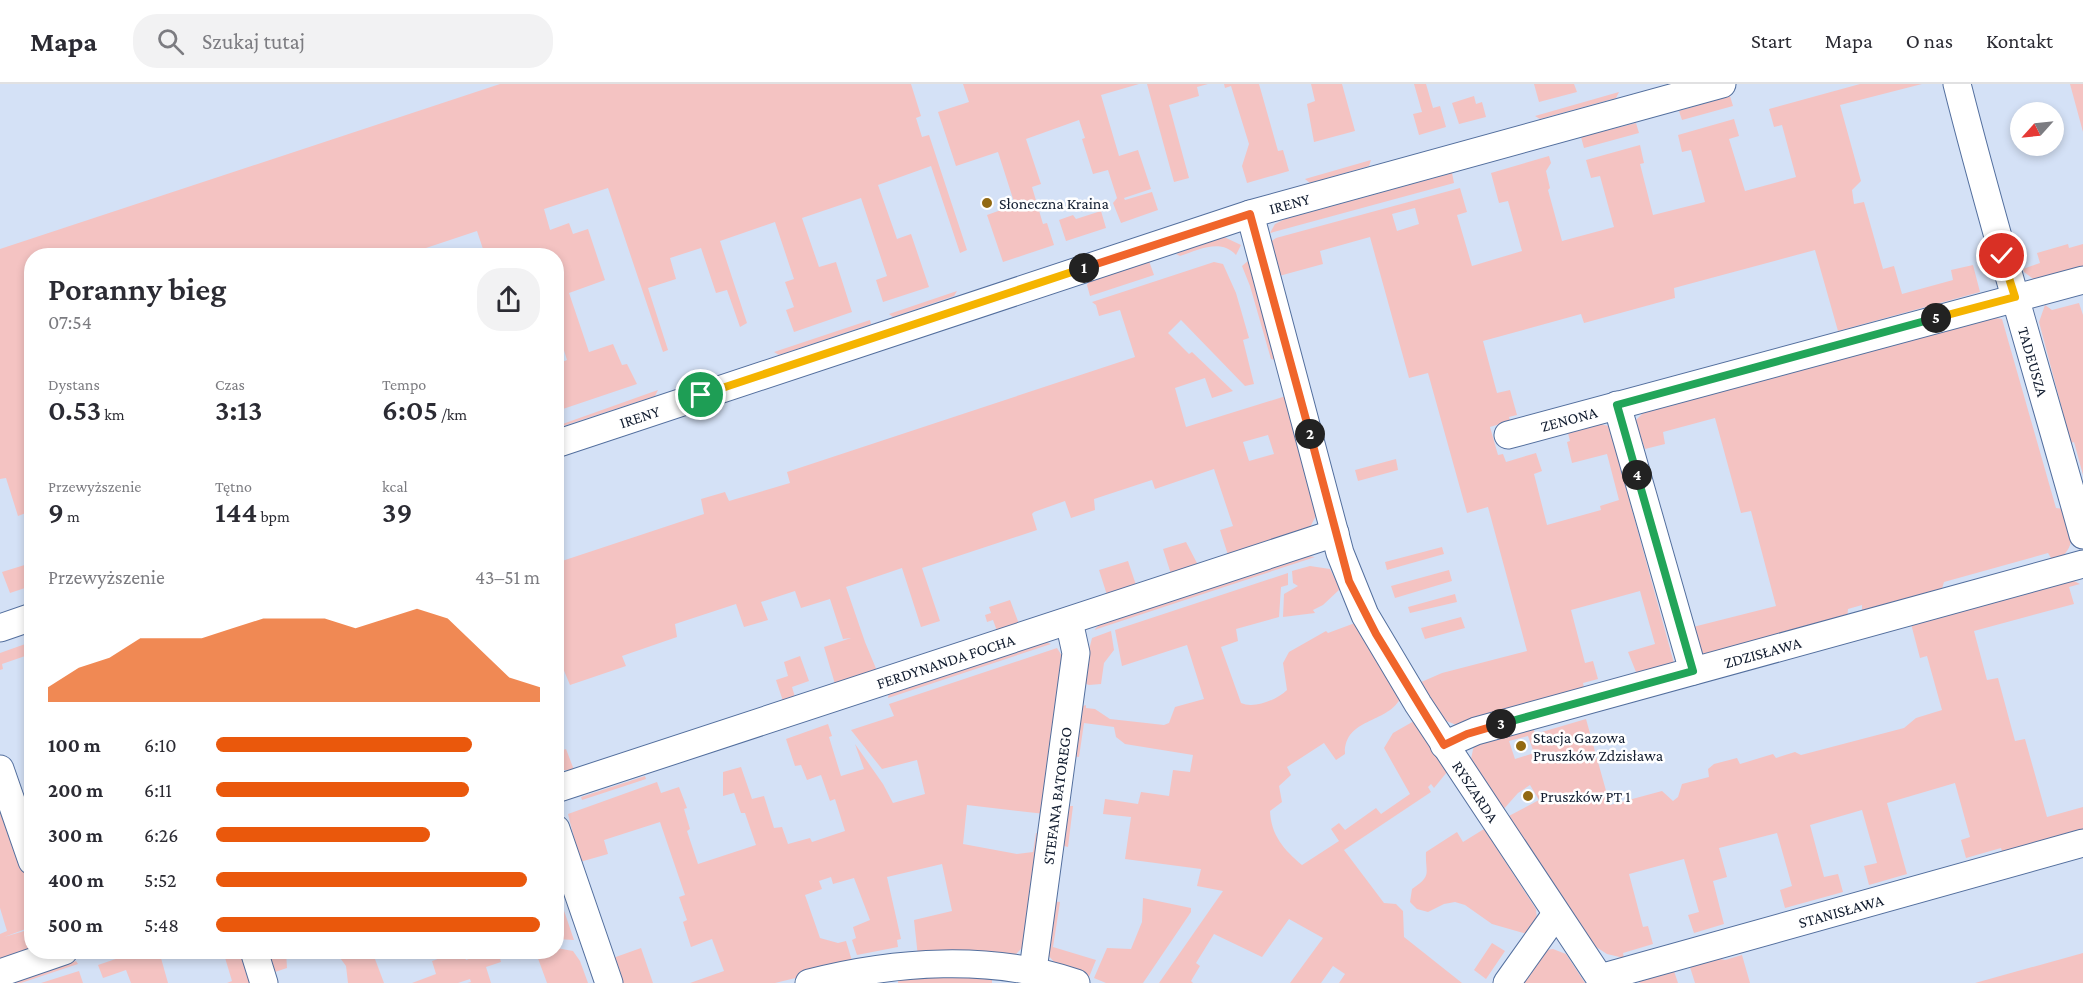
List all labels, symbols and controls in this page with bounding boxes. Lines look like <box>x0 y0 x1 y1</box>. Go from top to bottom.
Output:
search box <box>133 14 553 68</box>
icon: search <box>154 25 187 58</box>
text: Mapa <box>30 26 97 57</box>
text: Szukaj tutaj <box>202 29 305 54</box>
text: Start <box>1751 29 1792 53</box>
text: Mapa <box>1825 29 1873 53</box>
text: O nas <box>1906 29 1953 53</box>
text: Kontakt <box>1986 29 2053 53</box>
north arrow <box>2010 102 2064 156</box>
map controls <box>2010 102 2064 156</box>
street label: IRENY <box>1267 189 1312 217</box>
place label: Słoneczna Kraina <box>999 195 1109 212</box>
marker: Słoneczna Kraina <box>980 196 994 210</box>
pin <box>1976 230 2027 281</box>
icon: check <box>1985 239 2018 272</box>
pin: 1 <box>1069 253 1099 283</box>
text: 1 <box>1081 259 1087 276</box>
button: share <box>477 268 540 331</box>
text: Poranny bieg <box>48 270 227 307</box>
pin: 5 <box>1921 303 1951 333</box>
text: 5 <box>1932 309 1940 326</box>
text: 07:54 <box>48 311 92 333</box>
street label: TADEUSZA <box>2015 325 2052 399</box>
pin <box>675 369 726 420</box>
text: Dystans <box>48 376 100 393</box>
text: Czas <box>215 376 245 393</box>
text: Tempo <box>382 376 426 393</box>
icon: arrive <box>684 378 717 411</box>
text: 0.53 <box>48 393 101 426</box>
text: 3:13 <box>215 393 262 426</box>
text: 6:05 <box>382 393 438 426</box>
street label: IRENY <box>617 402 662 431</box>
street label: ZENONA <box>1539 403 1600 434</box>
text: km <box>101 406 125 423</box>
text: /km <box>438 406 467 423</box>
pin: 2 <box>1295 419 1325 449</box>
text: 2 <box>1306 425 1314 442</box>
pin: 4 <box>1622 460 1652 490</box>
text: 4 <box>1633 466 1641 483</box>
text: Przewyższenie <box>48 478 141 495</box>
text: Tętno <box>215 478 252 495</box>
text: kcal <box>382 478 408 495</box>
text: 9 <box>48 495 64 528</box>
text: 144 <box>215 495 257 528</box>
text: 39 <box>382 495 412 528</box>
text: m <box>64 508 80 525</box>
text: bpm <box>257 508 290 525</box>
text: Przewyższenie <box>48 566 165 588</box>
text: 43–51 m <box>475 566 540 588</box>
street label: FERDYNANDA FOCHA <box>874 630 1018 692</box>
street label: ZDZISŁAWA <box>1722 633 1804 671</box>
pin: 3 <box>1486 709 1516 739</box>
text: 3 <box>1497 715 1505 732</box>
street label: STEFANA BATOREGO <box>1039 726 1074 865</box>
place label: Stacja Gazowa Pruszków Zdzisława <box>1533 729 1664 764</box>
text: 100 m <box>48 734 101 756</box>
text: 6:10 <box>144 734 177 756</box>
marker: Stacja Gazowa Pruszków Zdzisława <box>1514 739 1528 753</box>
street label: RYSZARDA <box>1449 757 1503 826</box>
text: 200 m <box>48 779 103 801</box>
text: 6:11 <box>144 779 172 801</box>
place label: Pruszków PT 1 <box>1540 788 1631 805</box>
marker: Pruszków PT 1 <box>1521 789 1535 803</box>
text: 300 m <box>48 824 103 846</box>
text: 6:26 <box>144 824 178 846</box>
text: 400 m <box>48 869 104 891</box>
text: 5:52 <box>144 869 176 891</box>
street label: STANISŁAWA <box>1796 890 1886 931</box>
text: 500 m <box>48 914 103 936</box>
text: 5:48 <box>144 914 179 936</box>

